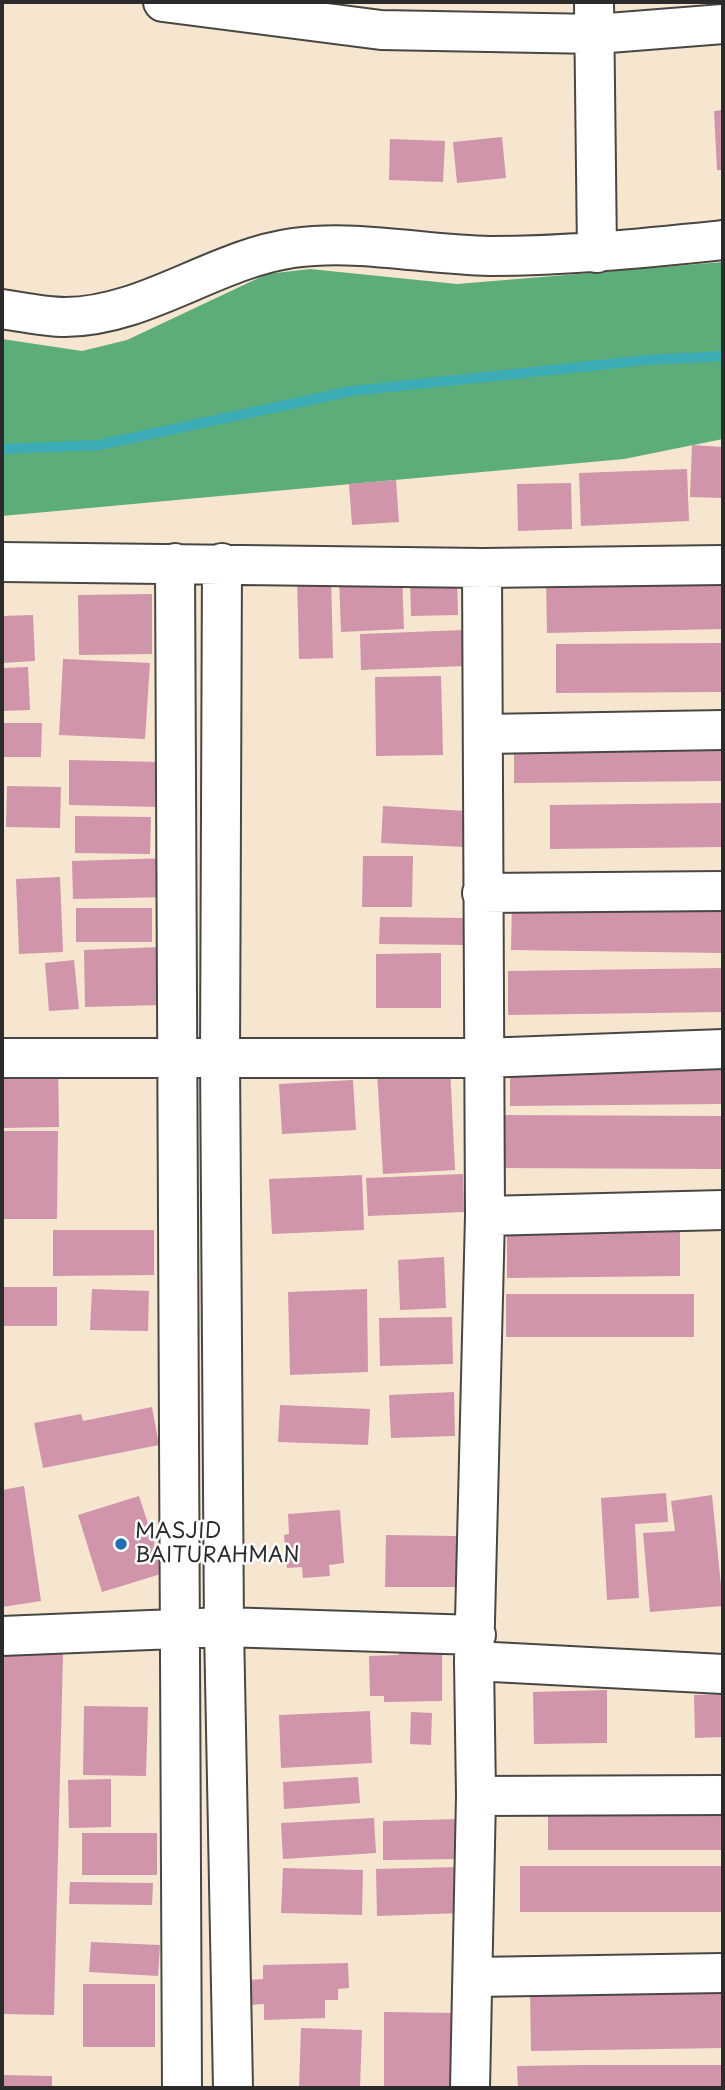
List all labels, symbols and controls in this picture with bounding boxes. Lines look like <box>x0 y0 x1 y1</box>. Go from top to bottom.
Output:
place label: MASJID BAITURAHMAN <box>135 1519 300 1569</box>
marker: MASJID BAITURAHMAN <box>113 1536 129 1552</box>

